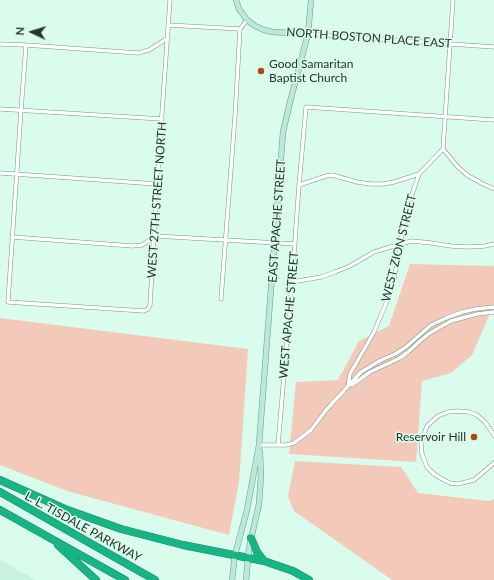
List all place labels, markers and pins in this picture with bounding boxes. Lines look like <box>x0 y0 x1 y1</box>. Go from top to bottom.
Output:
place label: Good Samaritan Baptist Church <box>269 57 354 85</box>
marker: Good Samaritan Baptist Church <box>256 66 266 76</box>
place label: Reservoir Hill <box>396 430 466 444</box>
marker: Reservoir Hill <box>469 432 479 442</box>

